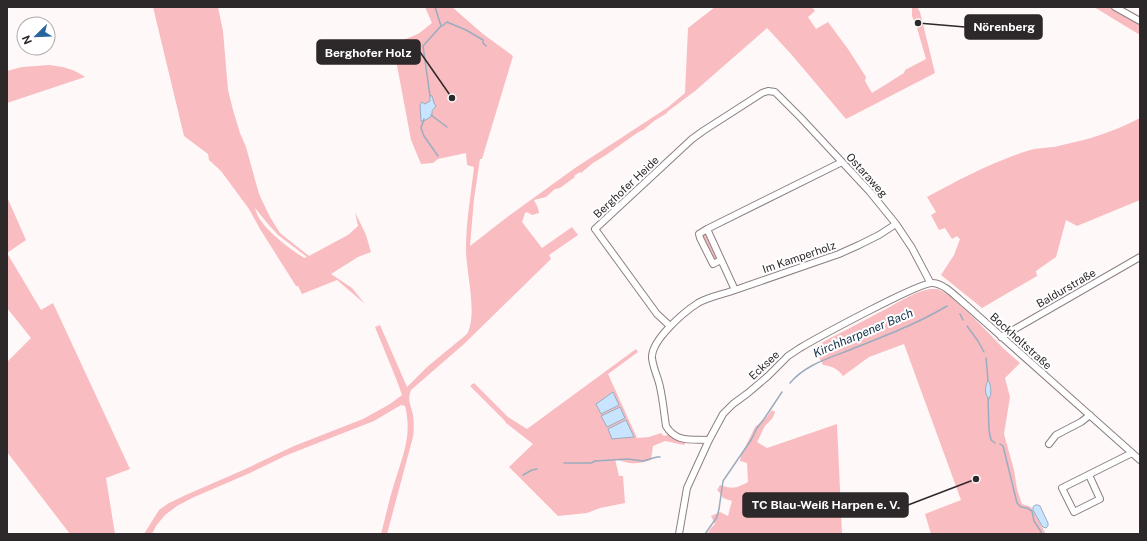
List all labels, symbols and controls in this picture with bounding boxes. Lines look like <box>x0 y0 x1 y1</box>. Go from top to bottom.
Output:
callout: Nörenberg <box>965 15 1042 39</box>
north arrow <box>16 16 56 56</box>
text: Nörenberg <box>973 20 1035 34</box>
text: N <box>20 34 34 46</box>
callout: Berghofer Holz <box>317 40 420 64</box>
text: Berghofer Holz <box>325 46 411 60</box>
street label: Ostaraweg <box>844 150 890 200</box>
street label: Berghofer Heide <box>591 154 661 220</box>
street label: Im Kamperholz <box>761 239 837 275</box>
street label: Baldurstraße <box>1034 266 1098 310</box>
water label: Kirchharpener Bach <box>811 306 915 360</box>
street label: Bockholtstraße <box>988 310 1054 372</box>
street label: Ecksee <box>746 348 782 382</box>
callout: TC Blau-Weiß Harpen e. V. <box>743 493 908 517</box>
text: TC Blau-Weiß Harpen e. V. <box>752 498 900 512</box>

